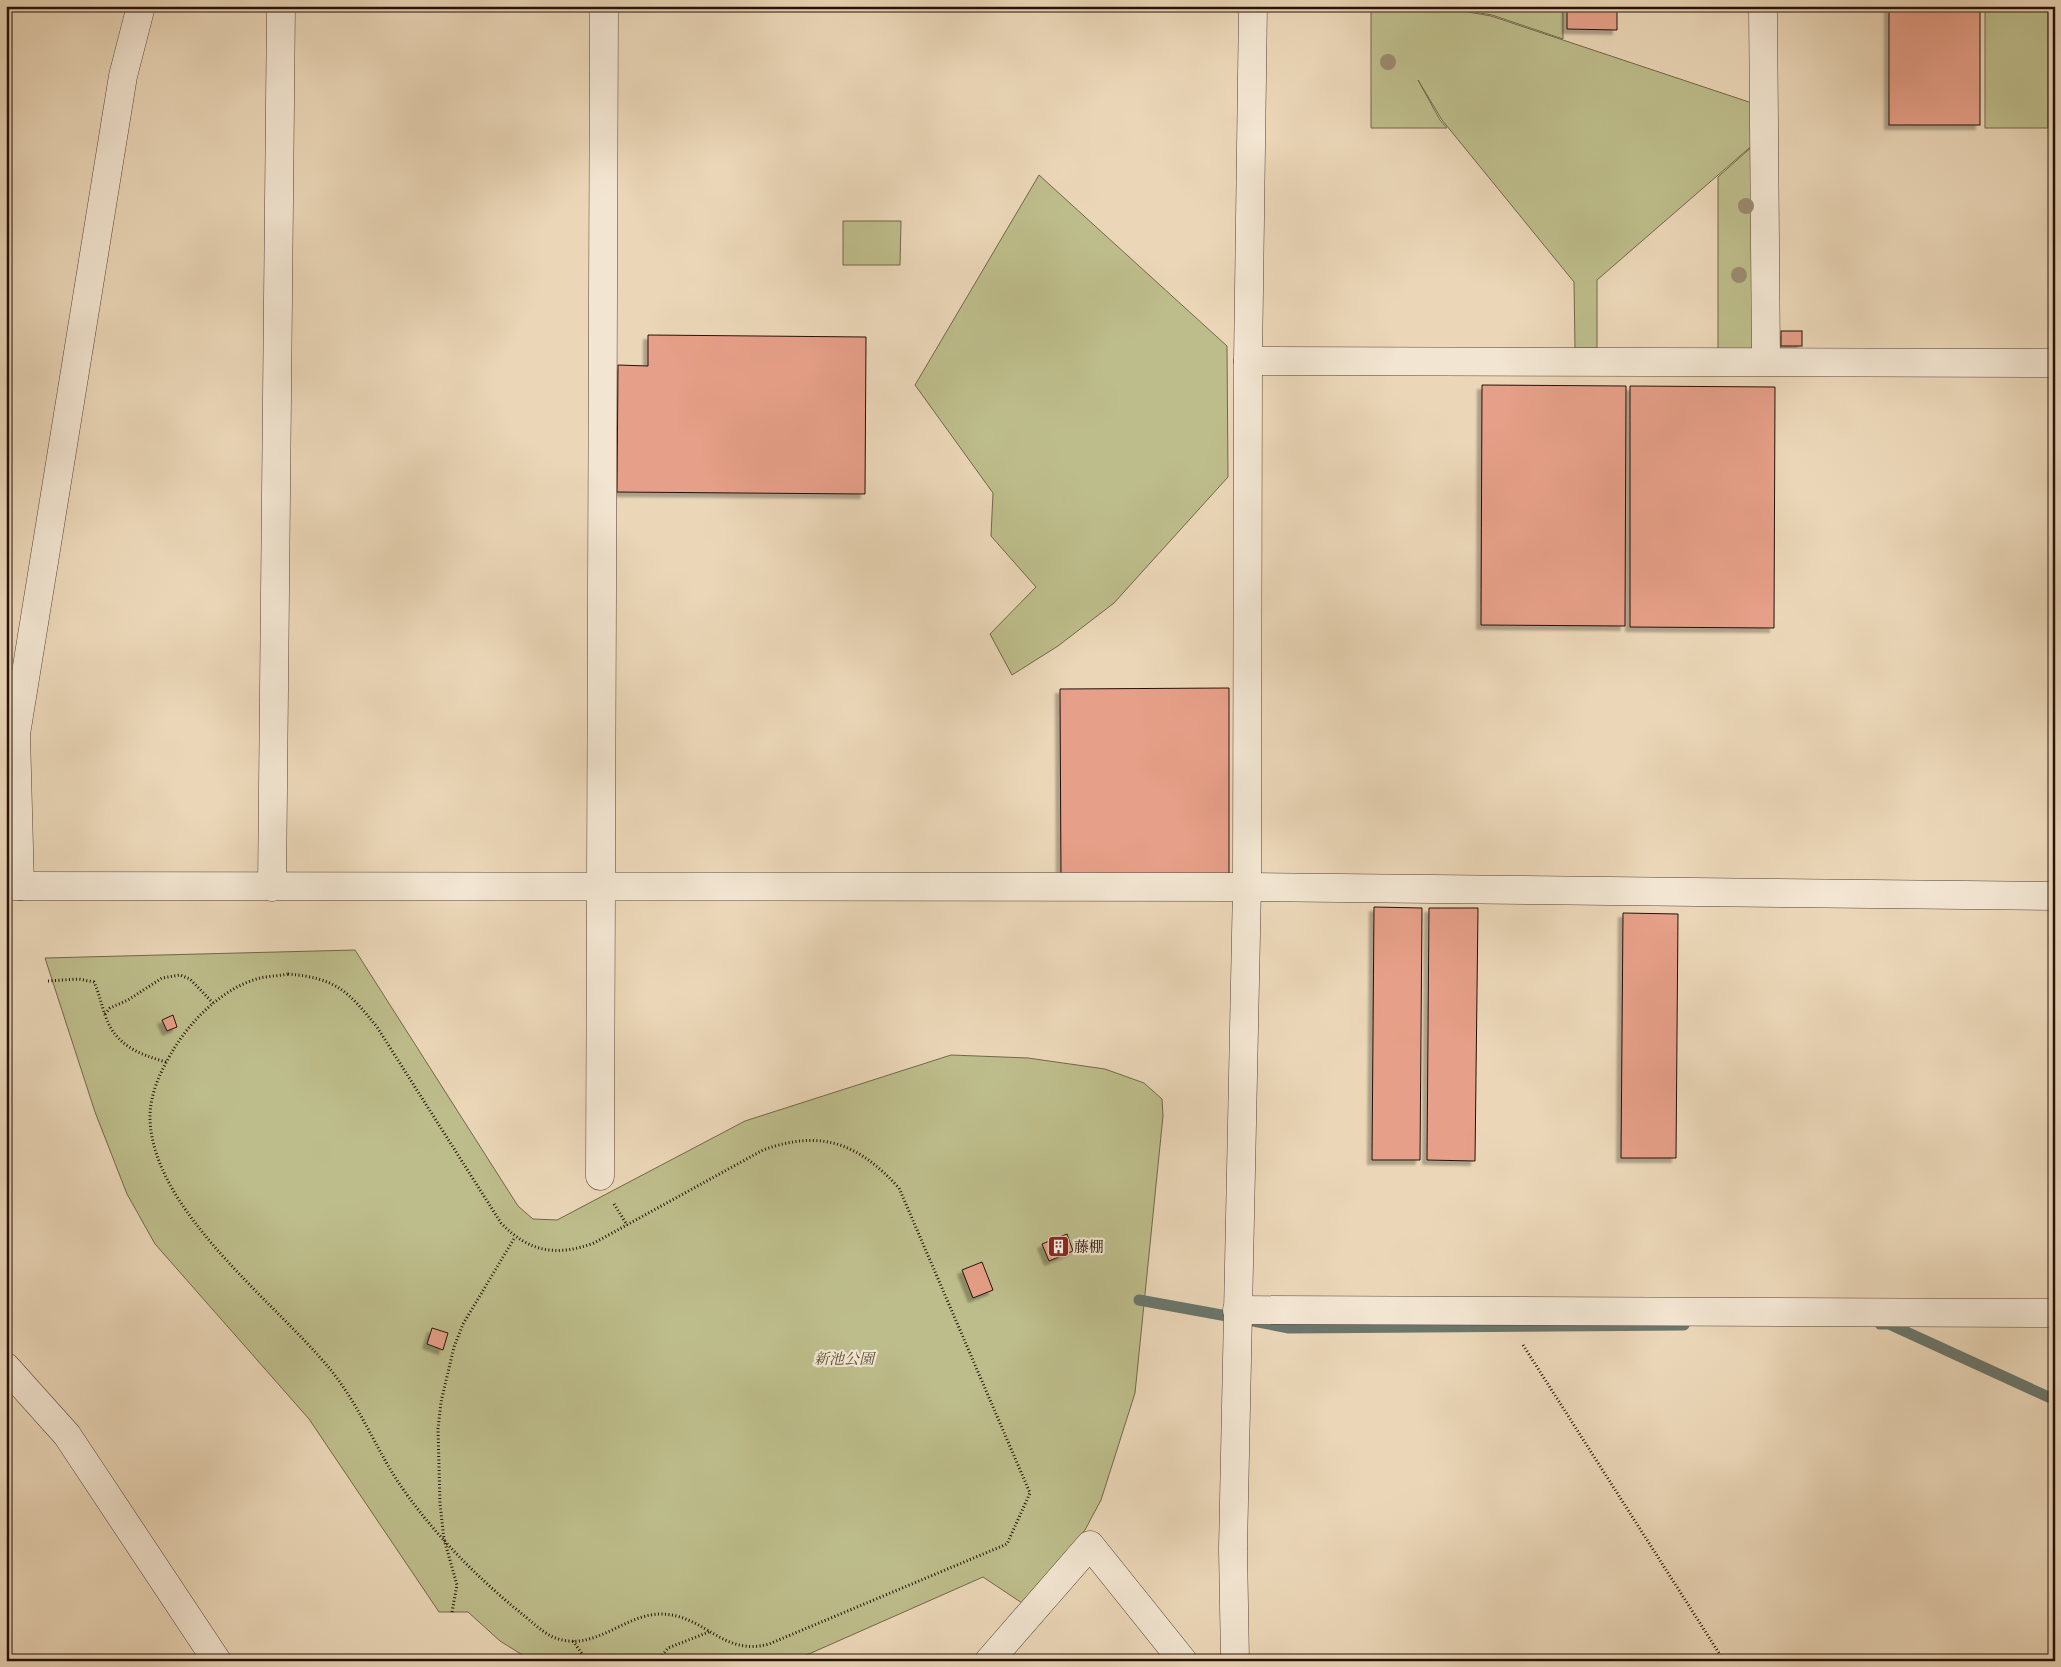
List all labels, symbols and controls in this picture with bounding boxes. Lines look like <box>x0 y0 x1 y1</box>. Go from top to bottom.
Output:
building icon: 藤棚 <box>1046 1235 1070 1259</box>
place label: 藤棚 <box>1074 1237 1104 1256</box>
park label: 新池公園 <box>814 1349 877 1368</box>

